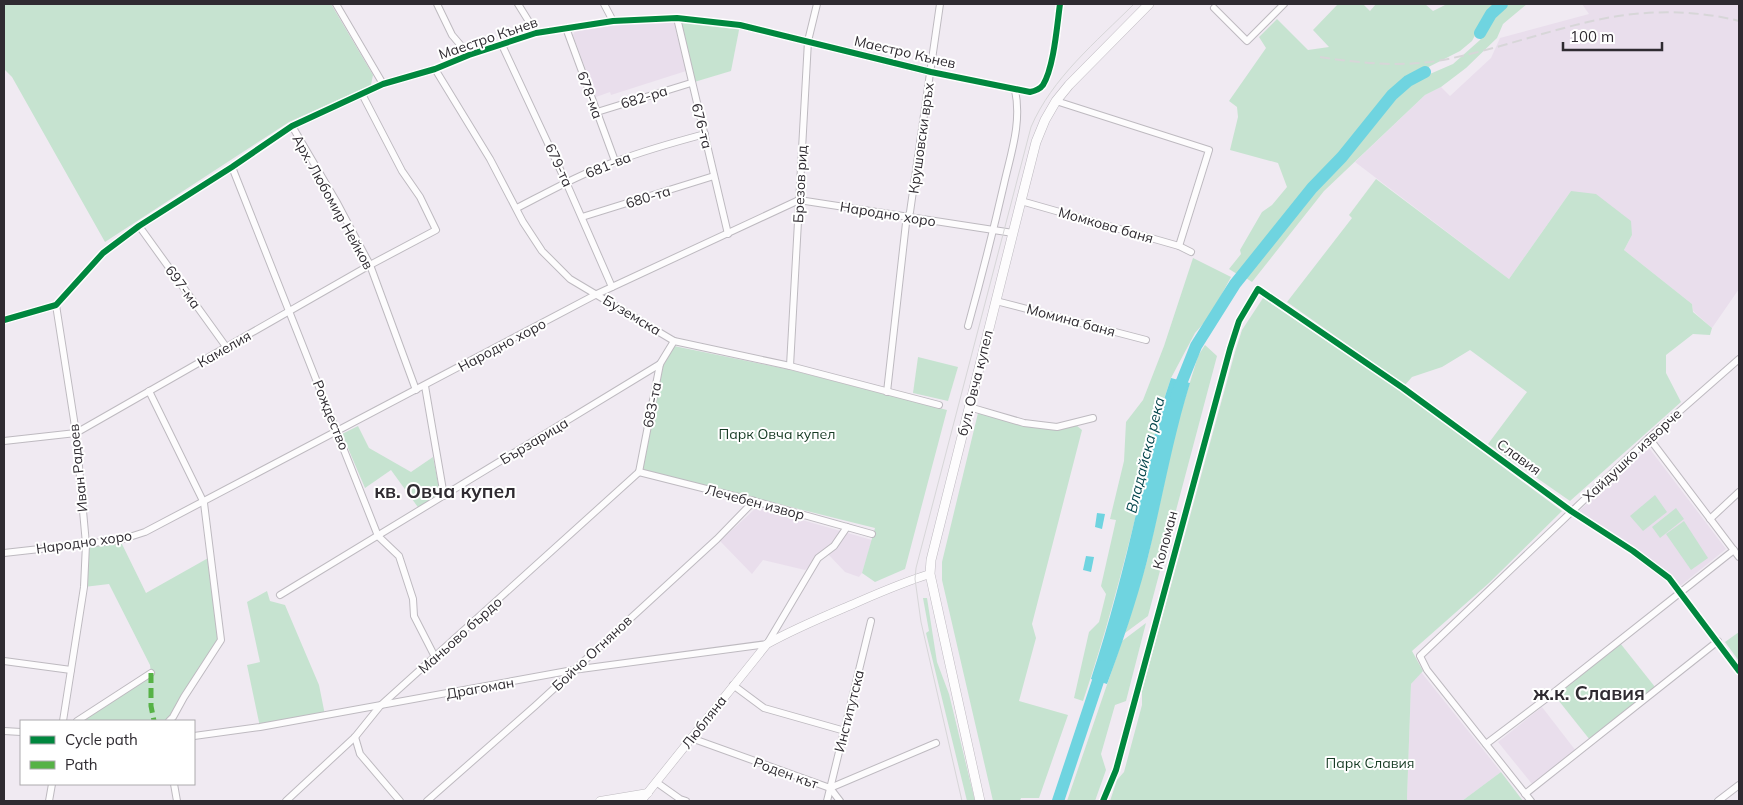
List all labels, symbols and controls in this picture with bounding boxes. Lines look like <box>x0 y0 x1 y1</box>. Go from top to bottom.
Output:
street label: Маестро Кънев <box>436 13 540 63</box>
scale bar <box>1563 20 1662 52</box>
text: 100 m <box>1570 27 1614 46</box>
street label: Маестро Кънев <box>852 32 958 72</box>
street label: 678-ма <box>573 69 607 121</box>
street label: 682-ра <box>618 81 670 113</box>
street label: Крушовски връх <box>904 81 938 195</box>
street label: 676-та <box>688 101 716 151</box>
street label: Арх. Любомир Нейков <box>288 131 378 273</box>
street label: 679-та <box>541 140 577 190</box>
street label: Брезов рид <box>789 144 811 223</box>
street label: 681-ва <box>583 148 633 182</box>
street label: 680-та <box>623 182 673 212</box>
street label: Народно хоро <box>839 198 937 230</box>
street label: Момкова баня <box>1056 203 1156 247</box>
street label: 697-ма <box>161 262 205 312</box>
street label: Буземска <box>600 291 664 339</box>
street label: Момина баня <box>1025 300 1117 340</box>
street label: Народно хоро <box>455 314 549 376</box>
street label: Камелия <box>194 326 254 372</box>
street label: бул. Овча купел <box>953 328 997 438</box>
street label: Рождество <box>309 377 353 453</box>
street label: 683-та <box>639 381 665 429</box>
water label: Владайска река <box>1121 395 1169 515</box>
street label: Хайдушко изворче <box>1579 404 1685 505</box>
street label: Бързарица <box>497 414 571 468</box>
street label: Иван Радоев <box>64 423 92 513</box>
park label: Парк Овча купел <box>718 425 836 443</box>
street label: Славия <box>1493 435 1545 479</box>
district label: кв. Овча купел <box>374 479 516 503</box>
street label: Лечебен извор <box>703 480 807 524</box>
street label: Коломан <box>1149 509 1181 571</box>
street label: Народно хоро <box>35 526 133 558</box>
street label: Маньово бърдо <box>414 593 506 677</box>
street label: Бойчо Огнянов <box>548 611 636 695</box>
street label: Институтска <box>830 668 868 754</box>
street label: Драгоман <box>444 673 516 703</box>
district label: ж.к. Славия <box>1532 681 1645 705</box>
street label: Любляна <box>678 692 730 752</box>
legend <box>20 720 195 785</box>
text: Cycle path <box>65 730 138 749</box>
street label: Роден кът <box>751 753 821 793</box>
park label: Парк Славия <box>1325 754 1415 772</box>
text: Path <box>65 755 97 774</box>

